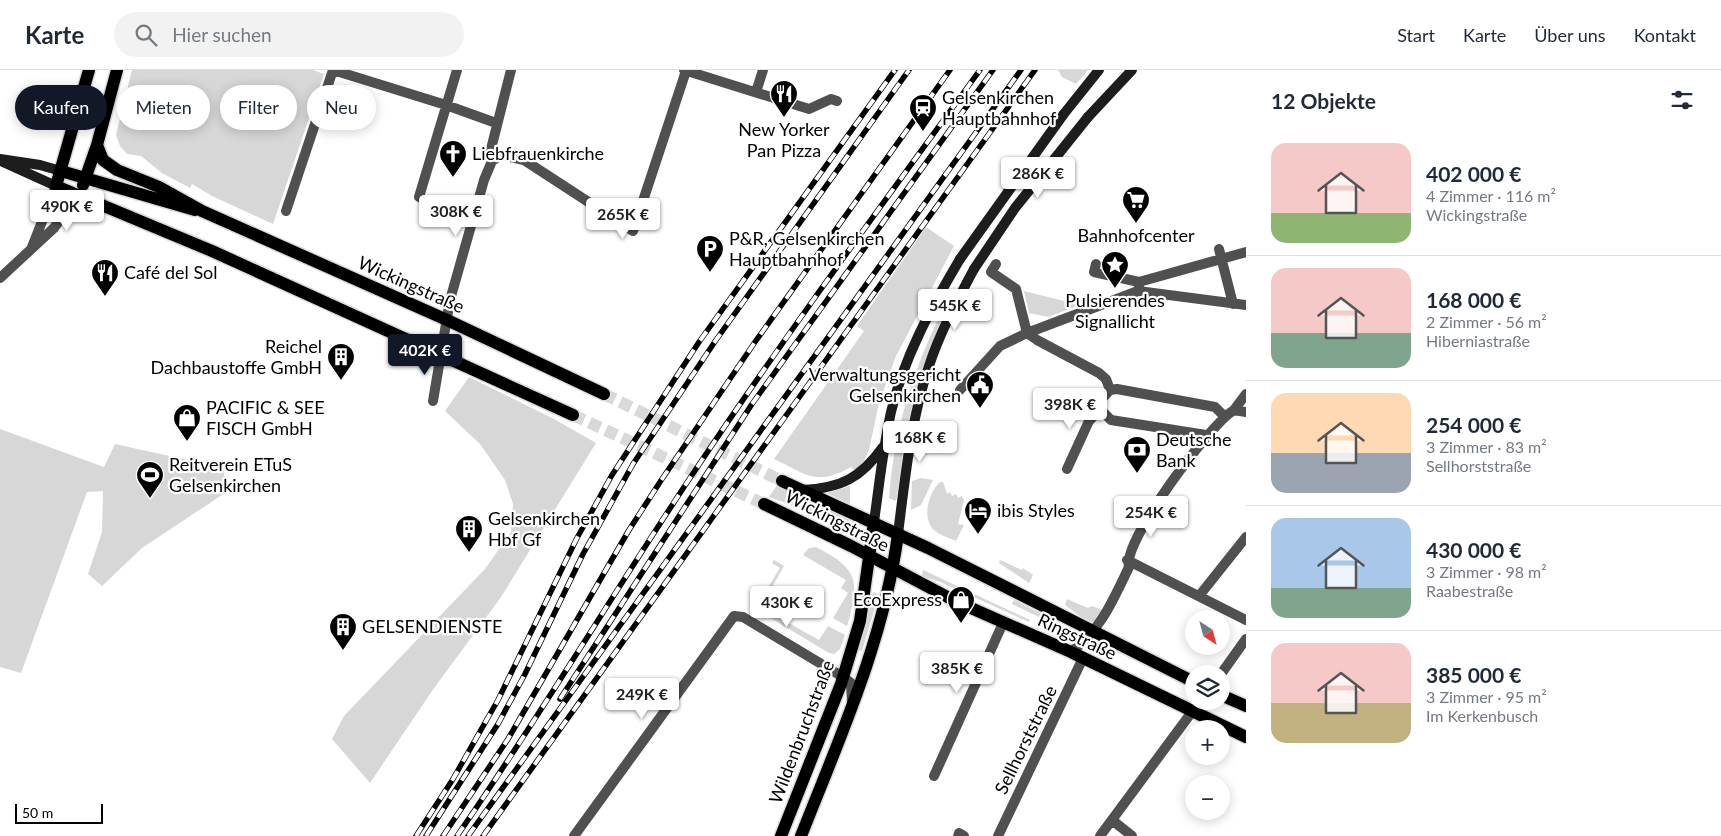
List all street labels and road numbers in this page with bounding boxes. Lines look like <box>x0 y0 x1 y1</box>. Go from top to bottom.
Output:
street label: Wickingstraße <box>355 251 468 317</box>
street label: Wickingstraße <box>782 484 893 556</box>
street label: Ringstraße <box>1035 608 1120 664</box>
street label: Wildenbruchstraße <box>764 657 839 806</box>
street label: Sellhorststraße <box>989 682 1061 798</box>

